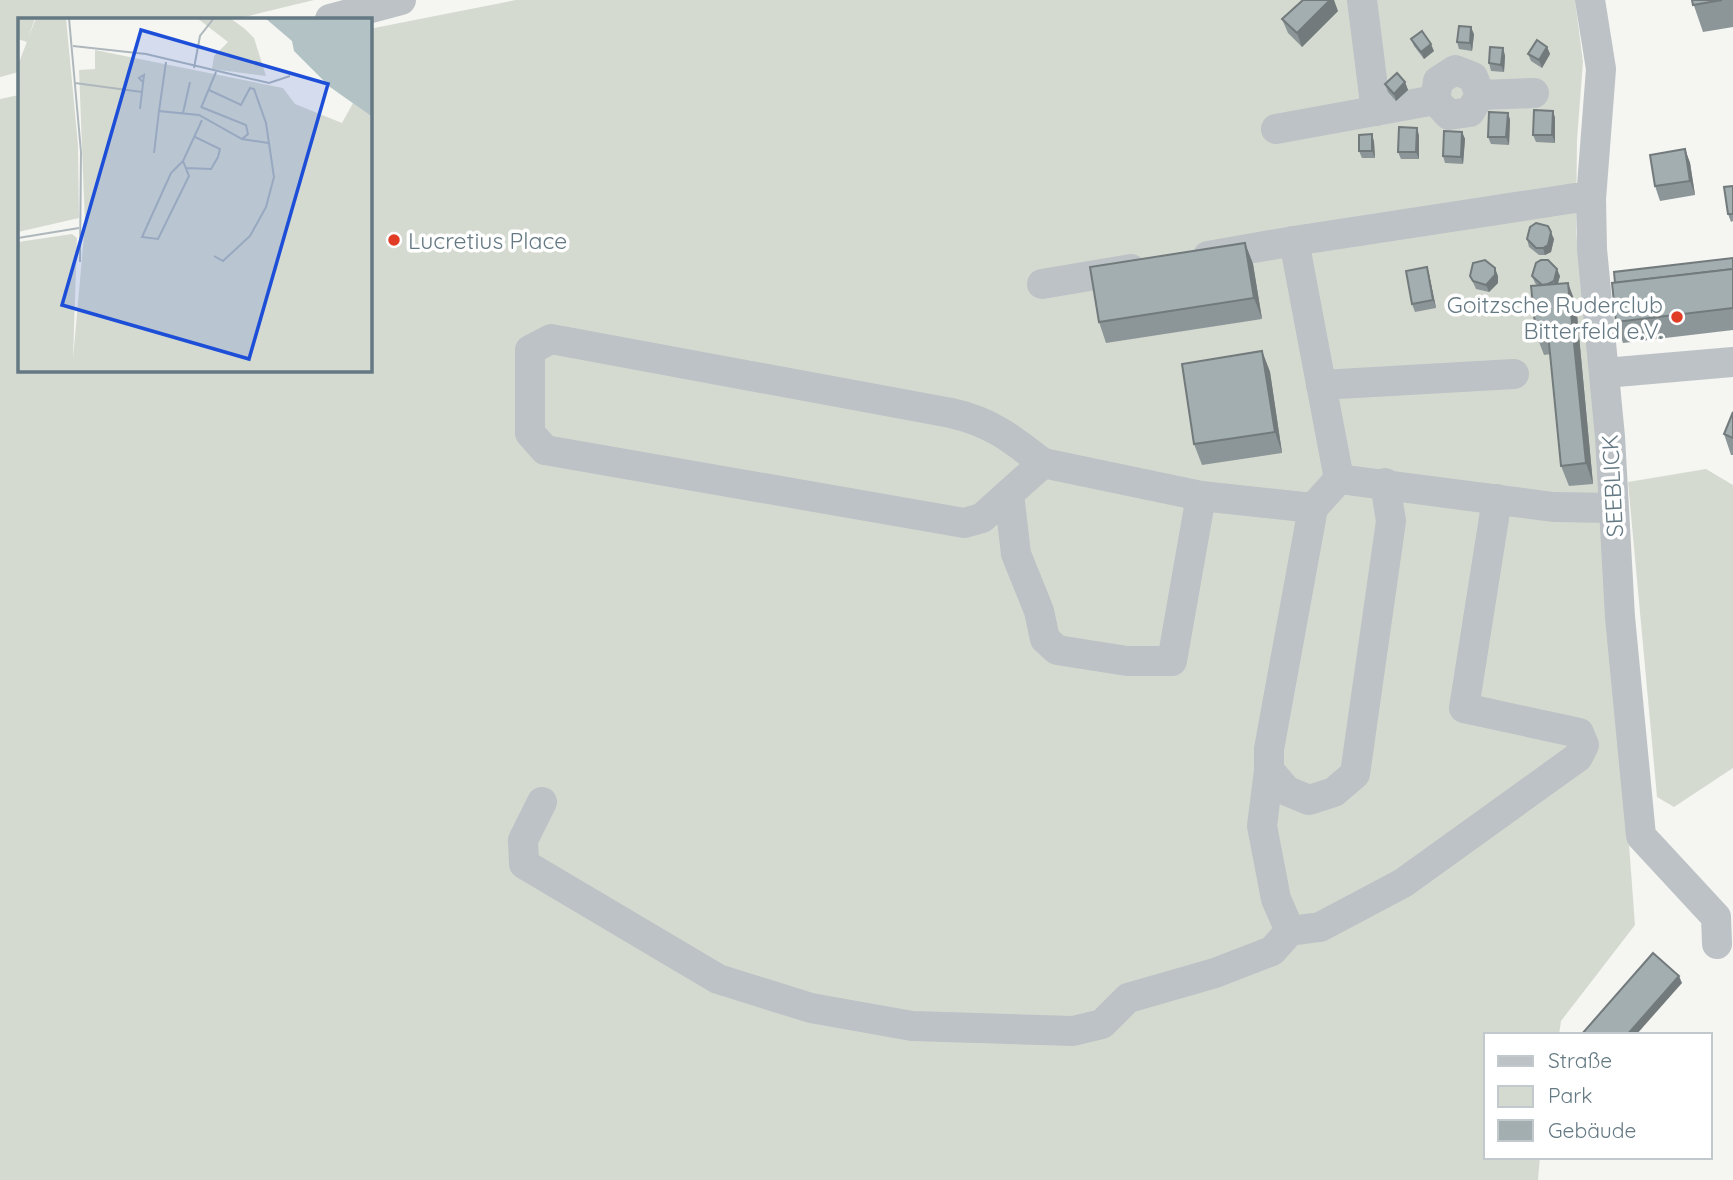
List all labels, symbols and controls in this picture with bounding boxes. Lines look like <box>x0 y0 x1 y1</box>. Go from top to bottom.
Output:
inset map <box>18 18 371 371</box>
place label: Lucretius Place <box>408 226 567 255</box>
marker: Lucretius Place <box>386 232 402 248</box>
place label: Goitzsche Ruderclub Bitterfeld e.V. <box>1447 290 1663 345</box>
marker: Goitzsche Ruderclub Bitterfeld e.V. <box>1669 309 1685 325</box>
street label: SEEBLICK <box>1595 434 1629 538</box>
legend <box>1484 1033 1712 1159</box>
text: Straße <box>1548 1047 1612 1073</box>
text: Park <box>1548 1082 1592 1108</box>
text: Gebäude <box>1548 1117 1636 1143</box>

